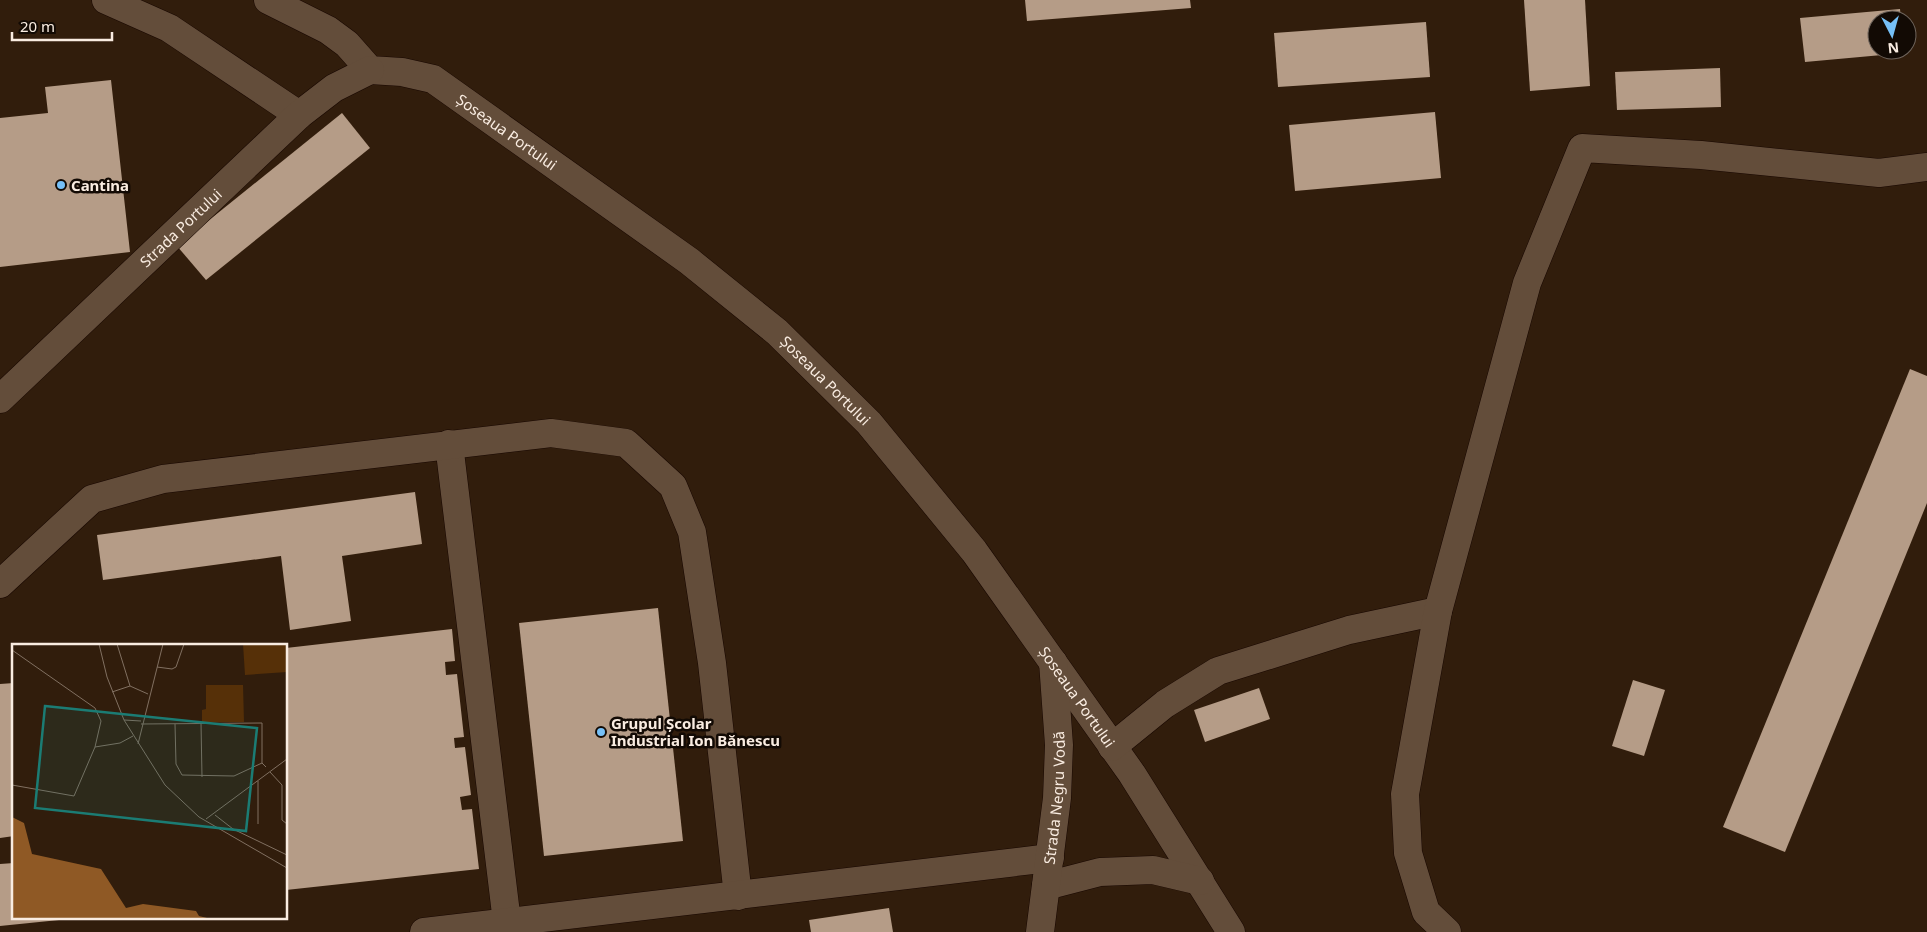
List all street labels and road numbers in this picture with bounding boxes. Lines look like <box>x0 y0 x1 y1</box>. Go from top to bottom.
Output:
street label: Șoseaua Portului <box>453 89 561 174</box>
street label: Strada Portului <box>135 184 226 271</box>
street label: Șoseaua Portului <box>776 331 875 429</box>
street label: Șoseaua Portului <box>1035 642 1120 751</box>
street label: Strada Negru Vodă <box>1039 731 1069 866</box>

